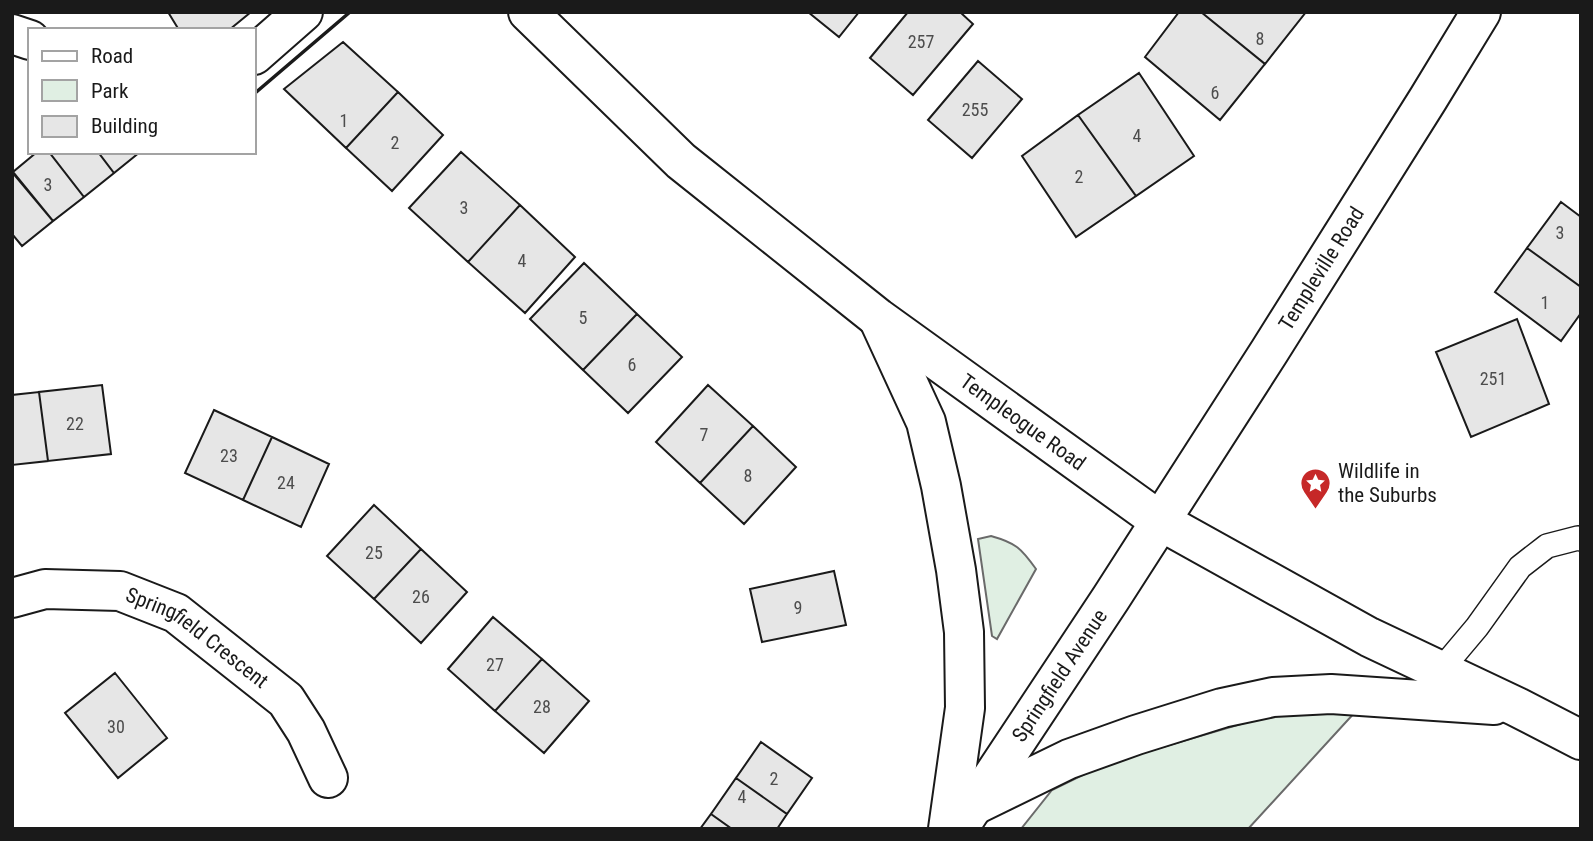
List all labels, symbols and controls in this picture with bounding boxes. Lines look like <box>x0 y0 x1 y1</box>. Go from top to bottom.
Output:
legend <box>28 28 256 154</box>
house number: 8 <box>1256 28 1264 49</box>
house number: 257 <box>908 31 934 52</box>
text: Road <box>91 44 133 68</box>
text: Park <box>91 79 129 103</box>
house number: 6 <box>1211 82 1219 103</box>
house number: 255 <box>962 99 988 120</box>
house number: 1 <box>340 110 348 131</box>
text: Building <box>91 114 158 138</box>
house number: 4 <box>1133 125 1142 146</box>
house number: 2 <box>391 132 400 153</box>
house number: 2 <box>1075 166 1084 187</box>
house number: 3 <box>44 174 52 195</box>
house number: 3 <box>460 197 468 218</box>
street label: Templeville Road <box>1274 203 1369 335</box>
house number: 3 <box>1556 222 1564 243</box>
house number: 4 <box>518 250 527 271</box>
house number: 1 <box>1541 292 1549 313</box>
house number: 5 <box>579 307 588 328</box>
house number: 6 <box>628 354 636 375</box>
house number: 251 <box>1480 368 1506 389</box>
street label: Templeogue Road <box>956 369 1090 475</box>
house number: 22 <box>66 413 84 434</box>
house number: 7 <box>700 424 709 445</box>
house number: 23 <box>220 445 238 466</box>
place label: Wildlife in the Suburbs <box>1338 459 1437 507</box>
house number: 8 <box>744 465 752 486</box>
place icon: Wildlife in the Suburbs <box>1298 466 1332 510</box>
house number: 24 <box>277 472 295 493</box>
house number: 25 <box>365 542 383 563</box>
street label: Springfield Crescent <box>123 583 273 693</box>
house number: 26 <box>412 586 430 607</box>
house number: 9 <box>794 597 802 618</box>
street label: Springfield Avenue <box>1007 605 1112 746</box>
house number: 27 <box>486 654 504 675</box>
house number: 28 <box>533 696 551 717</box>
house number: 30 <box>107 716 125 737</box>
house number: 2 <box>770 768 779 789</box>
house number: 4 <box>738 786 747 807</box>

